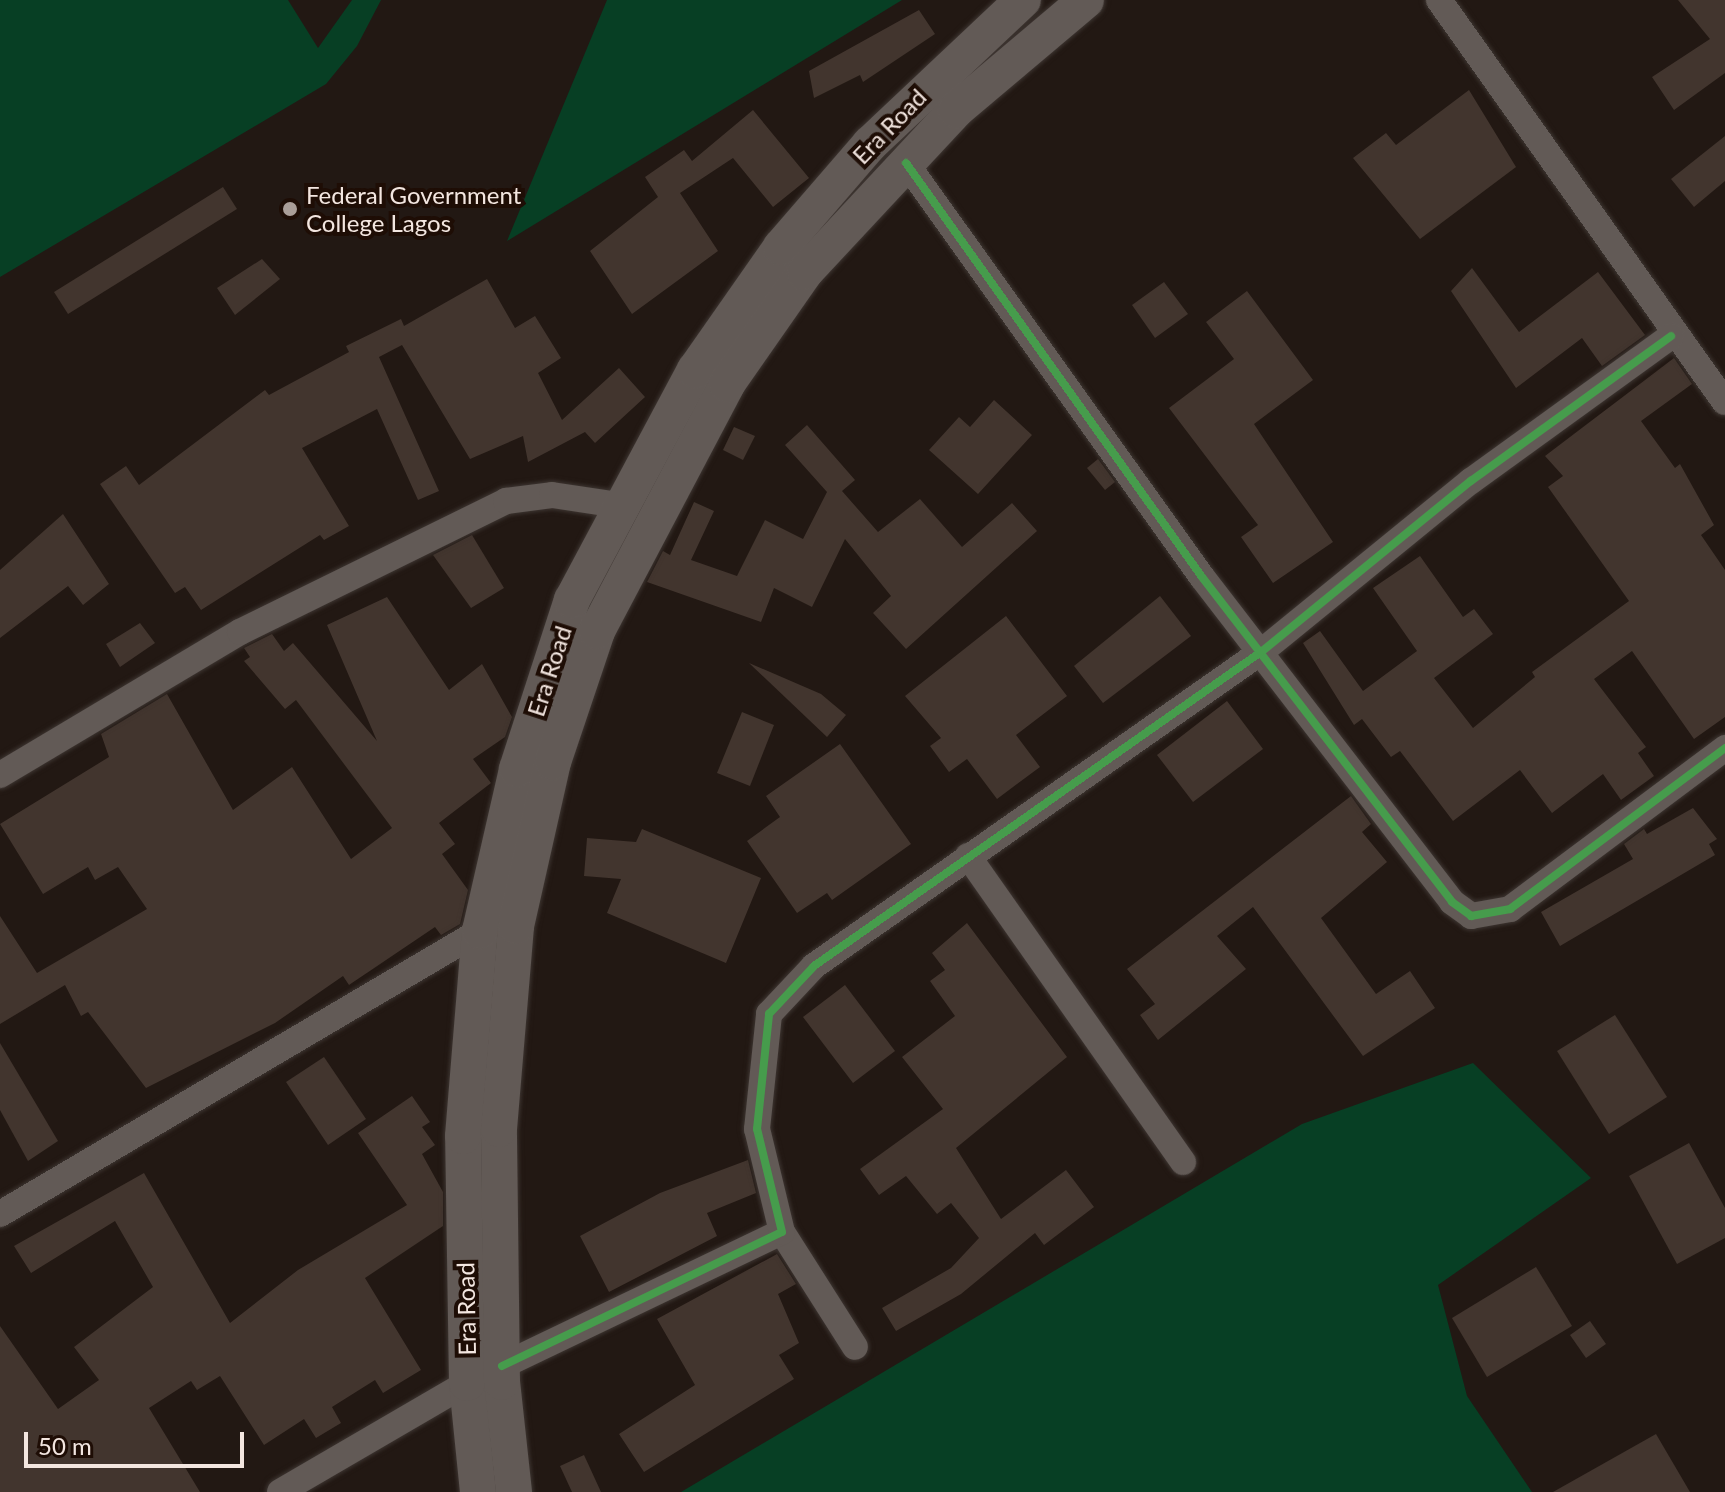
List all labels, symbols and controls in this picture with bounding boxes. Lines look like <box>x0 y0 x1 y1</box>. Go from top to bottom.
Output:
street label: Era Road <box>846 82 932 170</box>
place label: Federal Government College Lagos <box>306 181 521 237</box>
marker: Federal Government College Lagos <box>281 200 299 218</box>
street label: Era Road <box>521 622 577 720</box>
street label: Era Road <box>451 1262 481 1356</box>
scale bar <box>28 1416 248 1466</box>
text: 50 m <box>38 1431 92 1460</box>

